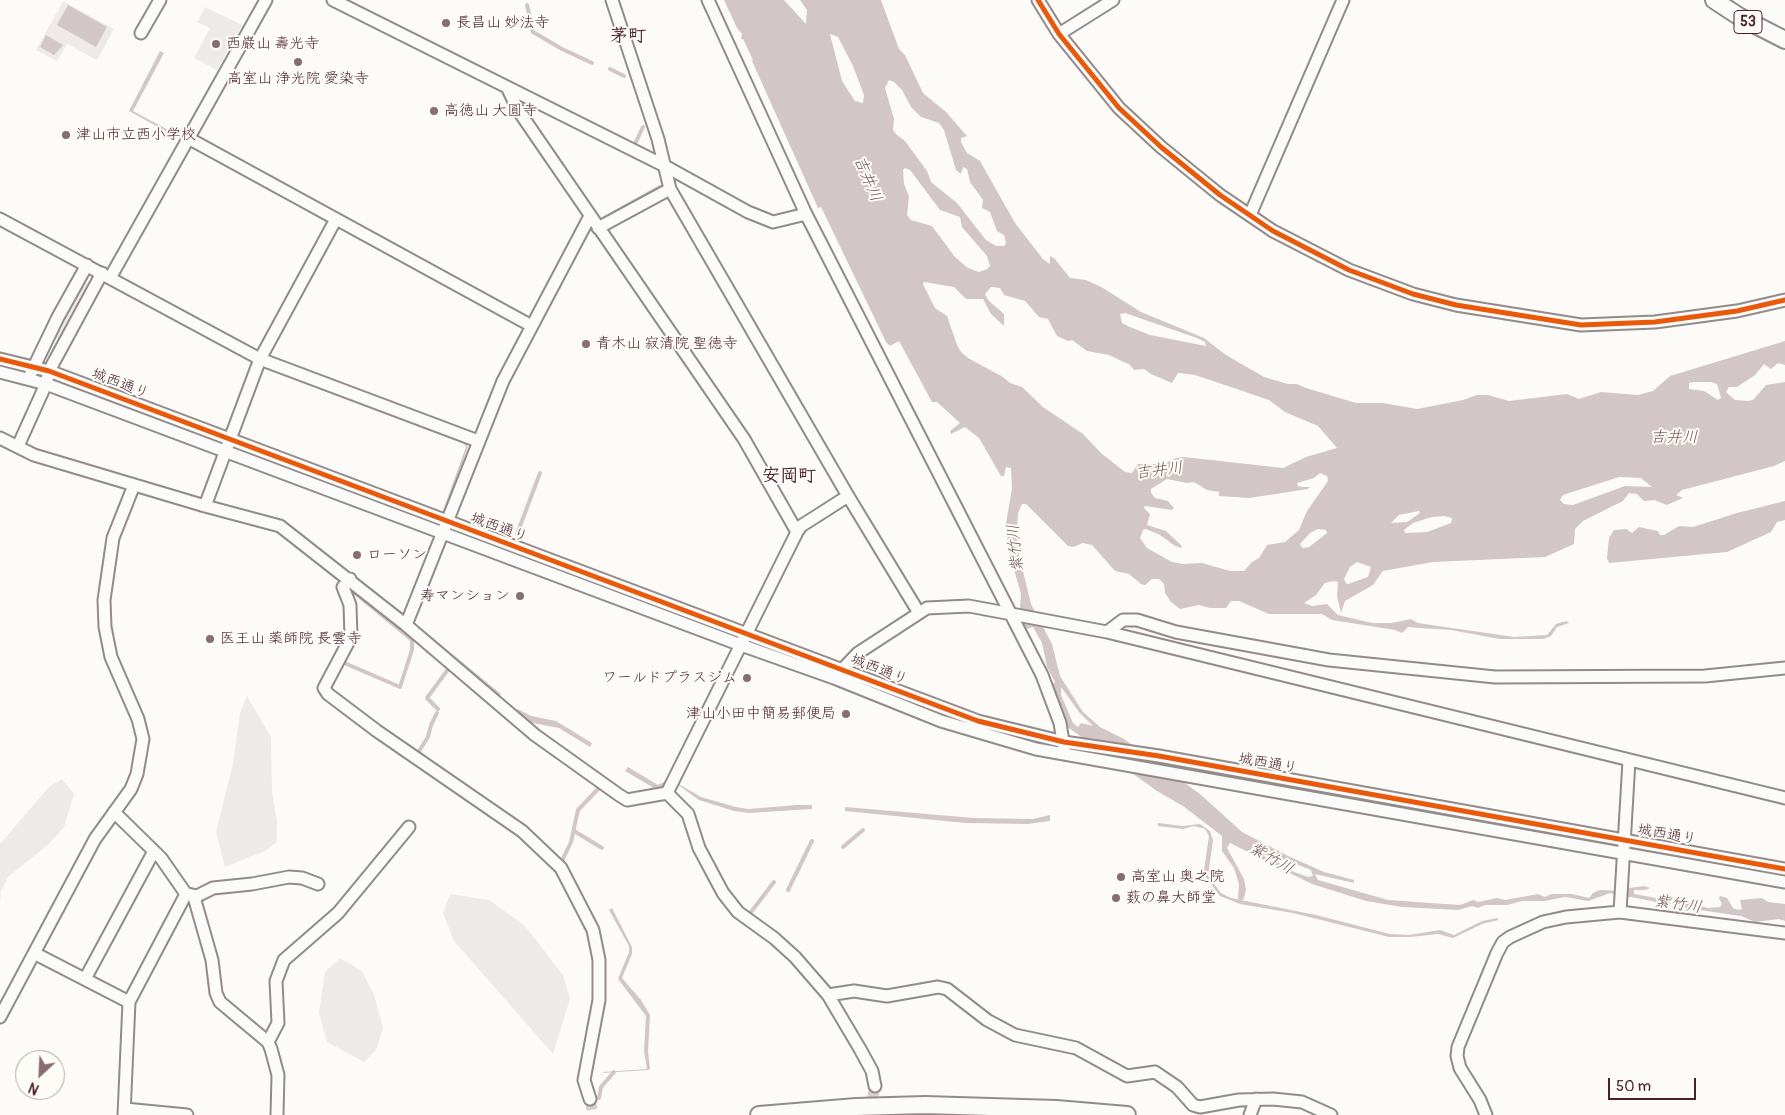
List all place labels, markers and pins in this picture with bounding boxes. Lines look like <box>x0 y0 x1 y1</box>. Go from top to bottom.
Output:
place label: 長昌山 妙法寺 <box>456 14 549 32</box>
marker: 長昌山 妙法寺 <box>440 17 452 29</box>
place label: 西巌山 壽光寺 <box>226 35 319 53</box>
marker: 西巌山 壽光寺 <box>210 38 222 50</box>
marker: 高室山 浄光院 愛染寺 <box>292 56 304 68</box>
place label: 高室山 浄光院 愛染寺 <box>227 70 369 88</box>
place label: 高徳山 大圓寺 <box>444 102 537 120</box>
marker: 高徳山 大圓寺 <box>428 105 440 117</box>
place label: 津山市立西小学校 <box>76 126 196 144</box>
marker: 津山市立西小学校 <box>60 129 72 141</box>
place label: 青木山 寂清院 聖徳寺 <box>596 335 738 353</box>
marker: 青木山 寂清院 聖徳寺 <box>580 338 592 350</box>
place label: ローソン <box>367 546 427 564</box>
marker: ローソン <box>351 549 363 561</box>
place label: 寿マンション <box>420 587 510 605</box>
marker: 寿マンション <box>514 590 526 602</box>
place label: 医王山 薬師院 長雲寺 <box>220 630 362 648</box>
marker: 医王山 薬師院 長雲寺 <box>204 633 216 645</box>
place label: ワールドプラスジム <box>602 669 737 687</box>
marker: ワールドプラスジム <box>741 672 753 684</box>
place label: 津山小田中簡易郵便局 <box>686 705 836 723</box>
marker: 津山小田中簡易郵便局 <box>840 708 852 720</box>
place label: 高室山 奥之院 <box>1131 868 1224 886</box>
marker: 高室山 奥之院 <box>1115 871 1127 883</box>
place label: 薮の鼻大師堂 <box>1126 889 1216 907</box>
marker: 薮の鼻大師堂 <box>1110 892 1122 904</box>

